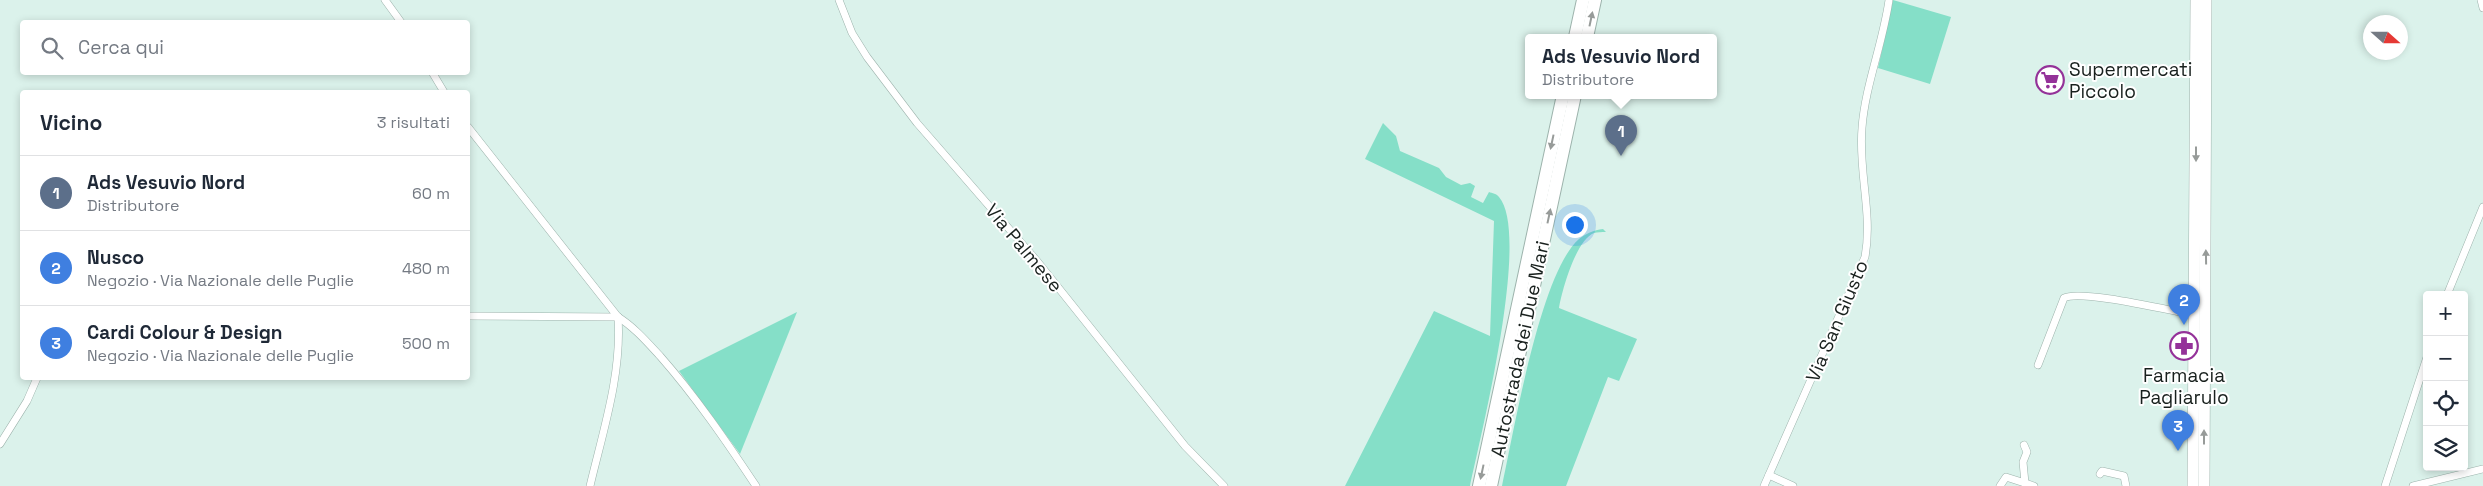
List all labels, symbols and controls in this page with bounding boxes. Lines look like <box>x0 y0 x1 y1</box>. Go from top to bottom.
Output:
one-way arrow <box>1587 11 1595 26</box>
north arrow <box>2363 15 2408 60</box>
search box <box>20 20 470 75</box>
icon: search <box>38 34 66 62</box>
popup <box>1525 34 1717 99</box>
text: Cerca qui <box>78 35 164 60</box>
text: Ads Vesuvio Nord <box>1542 44 1700 69</box>
place label: Supermercati Piccolo <box>2069 57 2192 104</box>
supermarket icon: Supermercati Piccolo <box>2035 65 2065 95</box>
text: Distributore <box>1542 69 1634 90</box>
text: Vicino <box>40 109 102 136</box>
text: 3 risultati <box>377 112 450 133</box>
pin: 1 <box>1605 115 1637 156</box>
one-way arrow <box>1548 135 1556 151</box>
one-way arrow <box>2191 146 2199 162</box>
text: Ads Vesuvio Nord <box>87 170 245 195</box>
text: 1 <box>52 183 60 204</box>
text: 60 m <box>412 183 450 204</box>
text: Distributore <box>87 195 179 216</box>
street label: Via Palmese <box>980 199 1068 297</box>
one-way arrow <box>1545 208 1553 223</box>
your location <box>1562 212 1588 238</box>
street label: Autostrada dei Due Mari <box>1485 239 1555 459</box>
text: Nusco <box>87 245 144 270</box>
one-way arrow <box>2202 249 2210 265</box>
street label: Via San Giusto <box>1800 256 1874 386</box>
text: 2 <box>51 258 61 279</box>
text: 480 m <box>402 258 450 279</box>
text: Negozio · Via Nazionale delle Puglie <box>87 270 354 291</box>
pin: 2 <box>2168 284 2200 325</box>
map controls <box>2423 291 2468 471</box>
button: + <box>2423 291 2468 336</box>
text: Cardi Colour & Design <box>87 320 283 345</box>
pharmacy icon: Farmacia Pagliarulo <box>2169 331 2199 361</box>
text: 3 <box>51 333 61 354</box>
text: 500 m <box>402 333 450 354</box>
button: − <box>2423 336 2468 381</box>
text: Negozio · Via Nazionale delle Puglie <box>87 345 354 366</box>
place label: Farmacia Pagliarulo <box>2139 363 2229 410</box>
button: locate <box>2423 381 2468 426</box>
pin: 3 <box>2162 410 2194 451</box>
button: layers <box>2423 426 2468 471</box>
one-way arrow <box>2200 429 2208 445</box>
one-way arrow <box>1478 465 1486 480</box>

